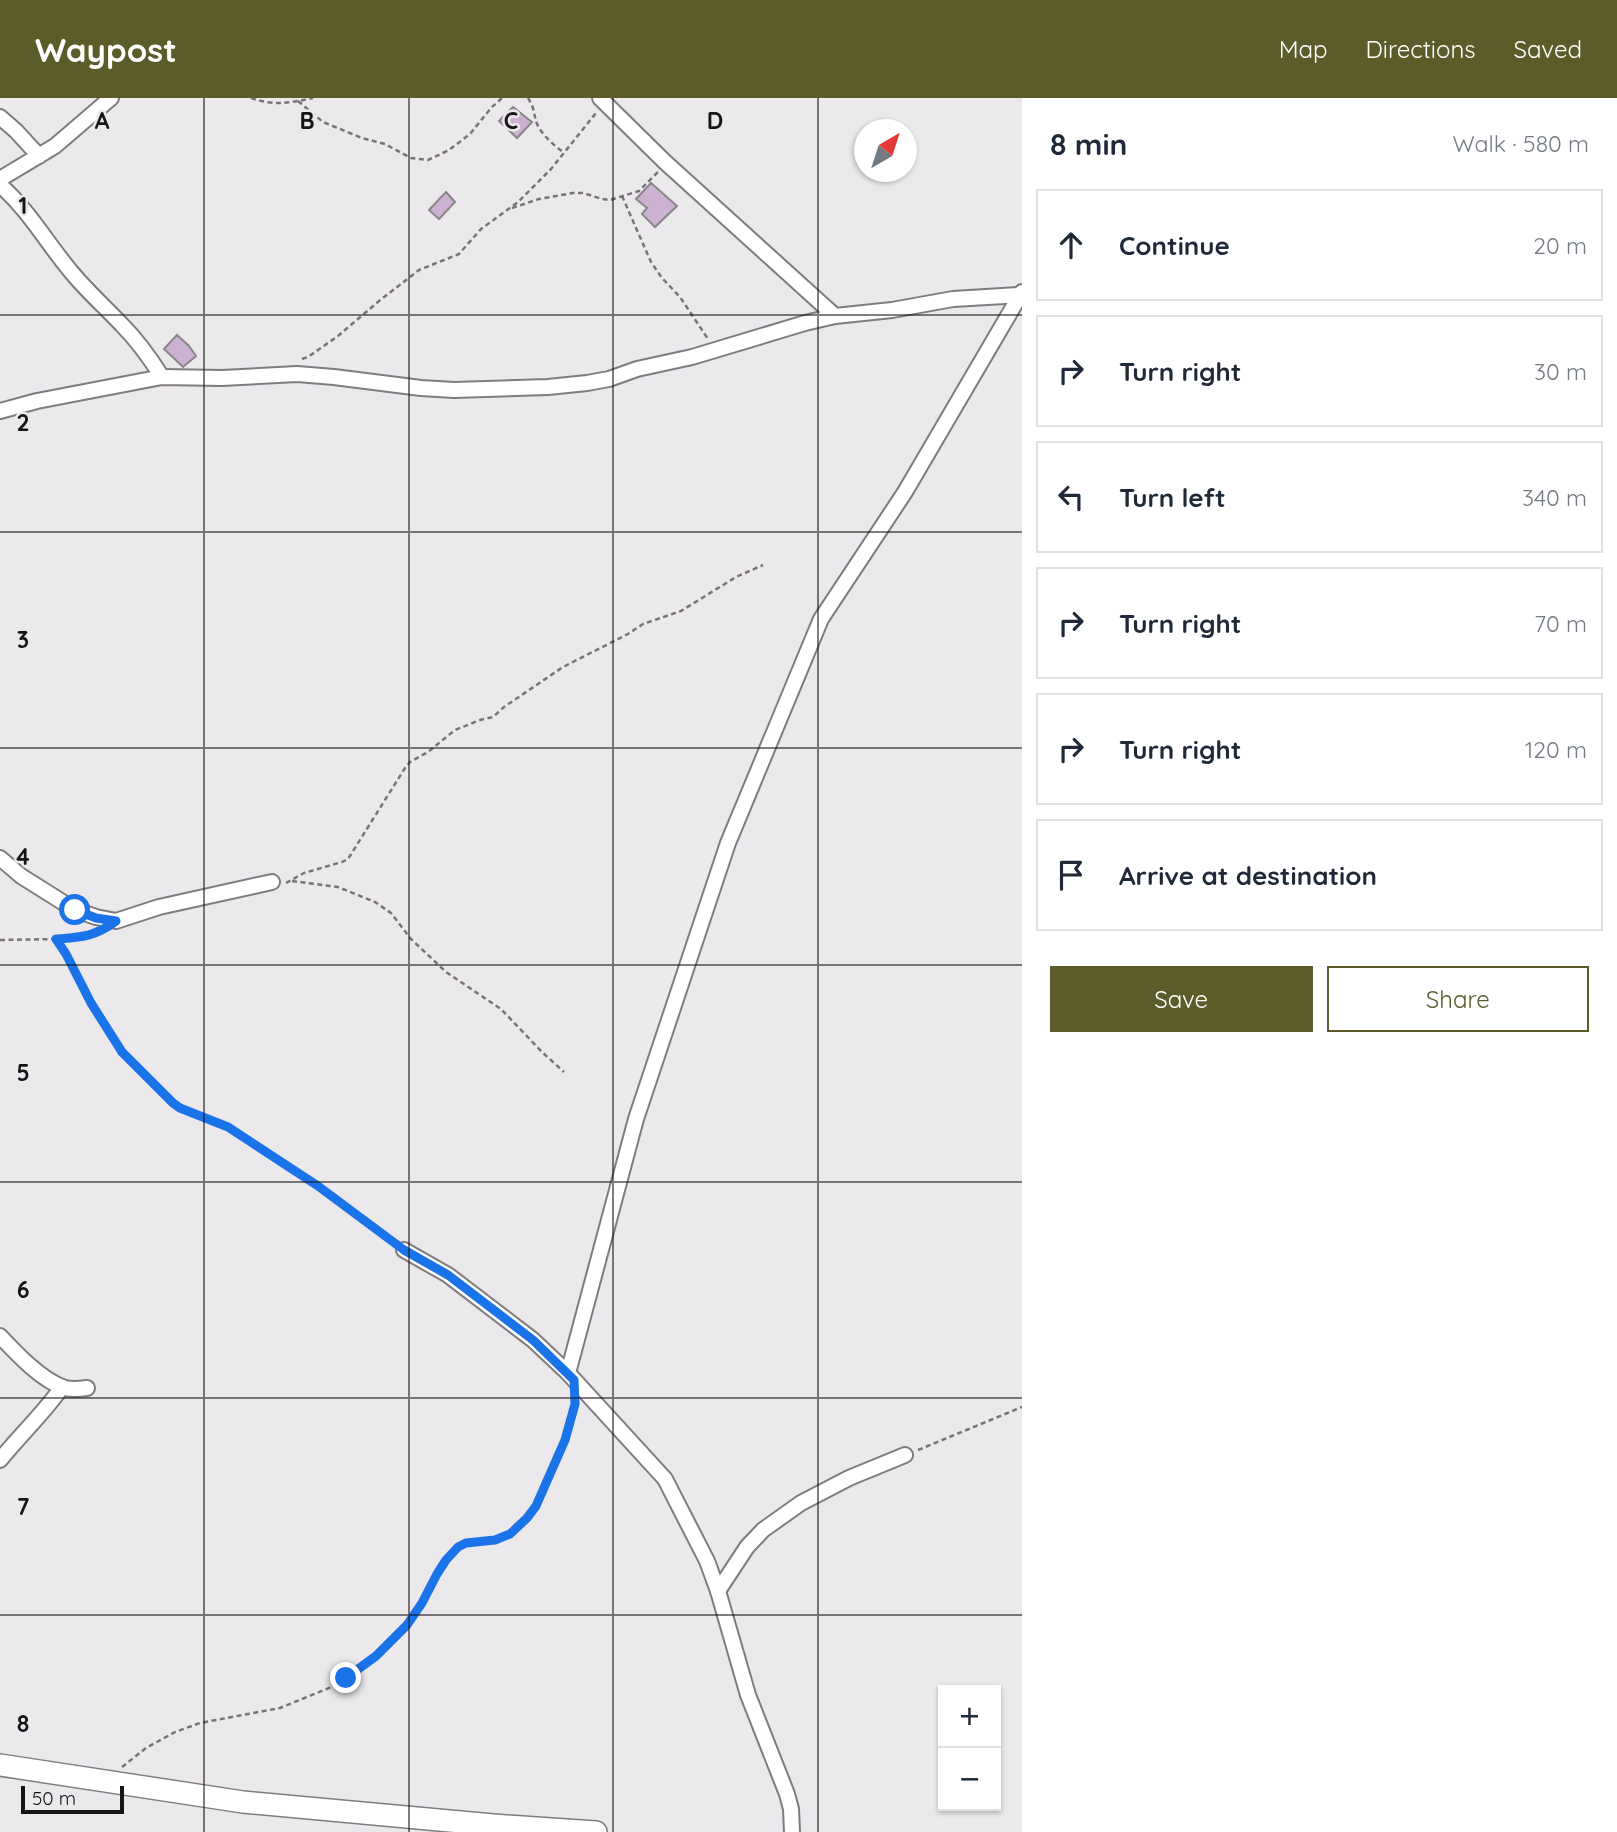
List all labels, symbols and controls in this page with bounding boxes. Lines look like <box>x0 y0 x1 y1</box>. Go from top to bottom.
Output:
text: Waypost <box>35 29 177 70</box>
text: Map <box>1279 34 1328 64</box>
text: Directions <box>1366 34 1476 64</box>
text: Saved <box>1514 34 1582 64</box>
text: A <box>95 106 110 135</box>
text: B <box>299 106 315 135</box>
text: C <box>504 106 518 135</box>
text: D <box>707 106 723 135</box>
north arrow <box>854 119 917 182</box>
text: 8 min <box>1050 125 1127 163</box>
text: Walk · 580 m <box>1453 129 1589 158</box>
text: 1 <box>19 191 27 220</box>
icon: ahead <box>1052 226 1090 264</box>
text: Continue <box>1119 229 1230 262</box>
text: 20 m <box>1533 231 1587 260</box>
icon: right <box>1052 352 1090 390</box>
text: Turn right <box>1119 355 1241 388</box>
text: 30 m <box>1534 357 1587 386</box>
text: 2 <box>16 408 30 437</box>
icon: left <box>1052 478 1090 516</box>
text: Turn left <box>1119 481 1226 514</box>
text: 340 m <box>1522 483 1587 512</box>
icon: right <box>1052 604 1090 642</box>
text: Turn right <box>1119 607 1241 640</box>
text: 70 m <box>1534 609 1587 638</box>
text: 3 <box>17 625 29 654</box>
icon: right <box>1052 730 1090 768</box>
text: Turn right <box>1119 733 1241 766</box>
text: 120 m <box>1525 735 1587 764</box>
text: 4 <box>16 842 30 871</box>
icon: arrive <box>1052 856 1090 894</box>
text: Arrive at destination <box>1119 859 1377 892</box>
route start <box>59 894 90 925</box>
button: Save <box>1050 966 1313 1032</box>
button: Share <box>1327 966 1589 1032</box>
text: 5 <box>16 1058 30 1087</box>
text: 6 <box>17 1275 29 1304</box>
text: 7 <box>17 1492 30 1521</box>
route end <box>330 1662 361 1693</box>
map controls <box>938 1685 1001 1811</box>
button: + <box>938 1685 1001 1748</box>
text: 8 <box>17 1709 29 1738</box>
button: − <box>938 1748 1001 1811</box>
scale bar <box>21 1783 124 1815</box>
text: 50 m <box>32 1786 76 1810</box>

